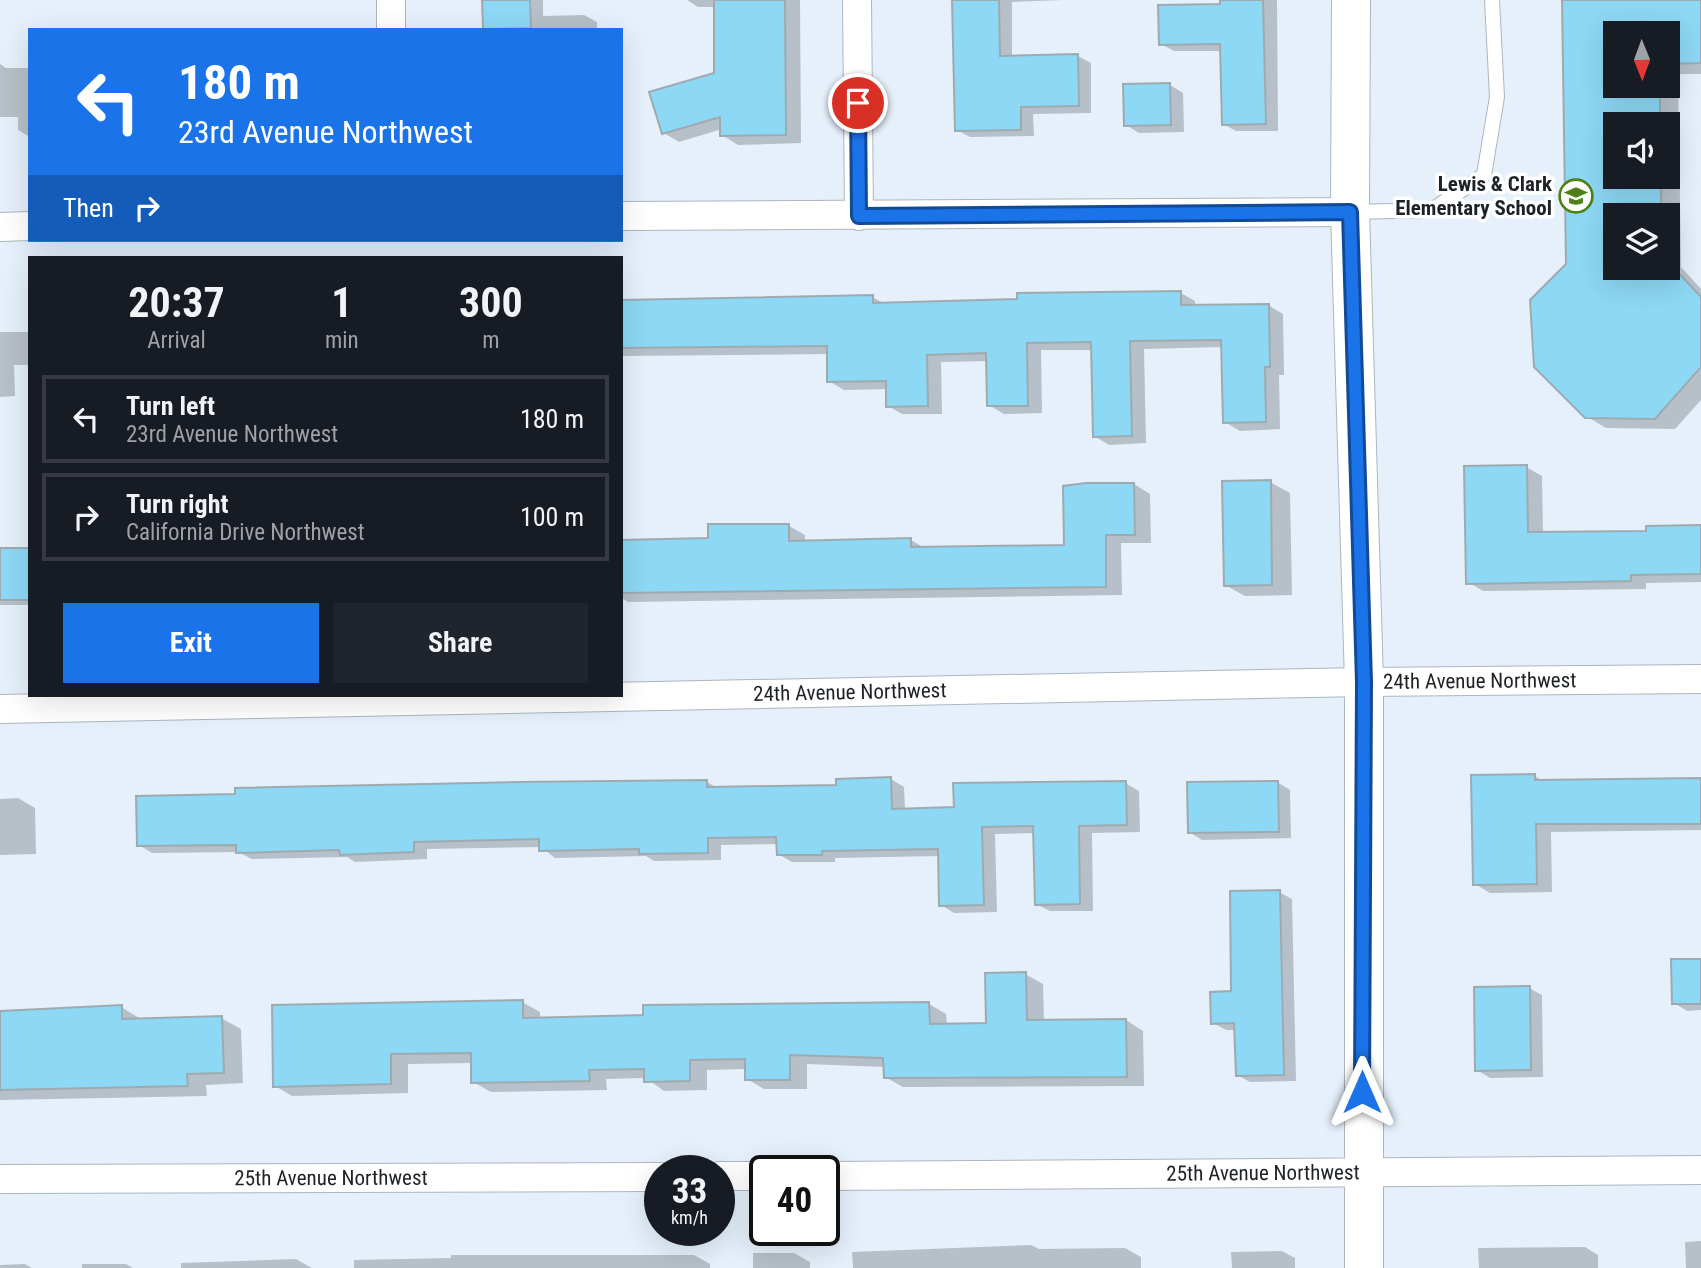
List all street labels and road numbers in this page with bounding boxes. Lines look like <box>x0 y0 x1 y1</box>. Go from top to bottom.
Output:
street label: 24th Avenue Northwest <box>1383 668 1577 694</box>
street label: 24th Avenue Northwest <box>753 678 947 706</box>
street label: 25th Avenue Northwest <box>1166 1160 1360 1186</box>
street label: 25th Avenue Northwest <box>234 1166 428 1190</box>

